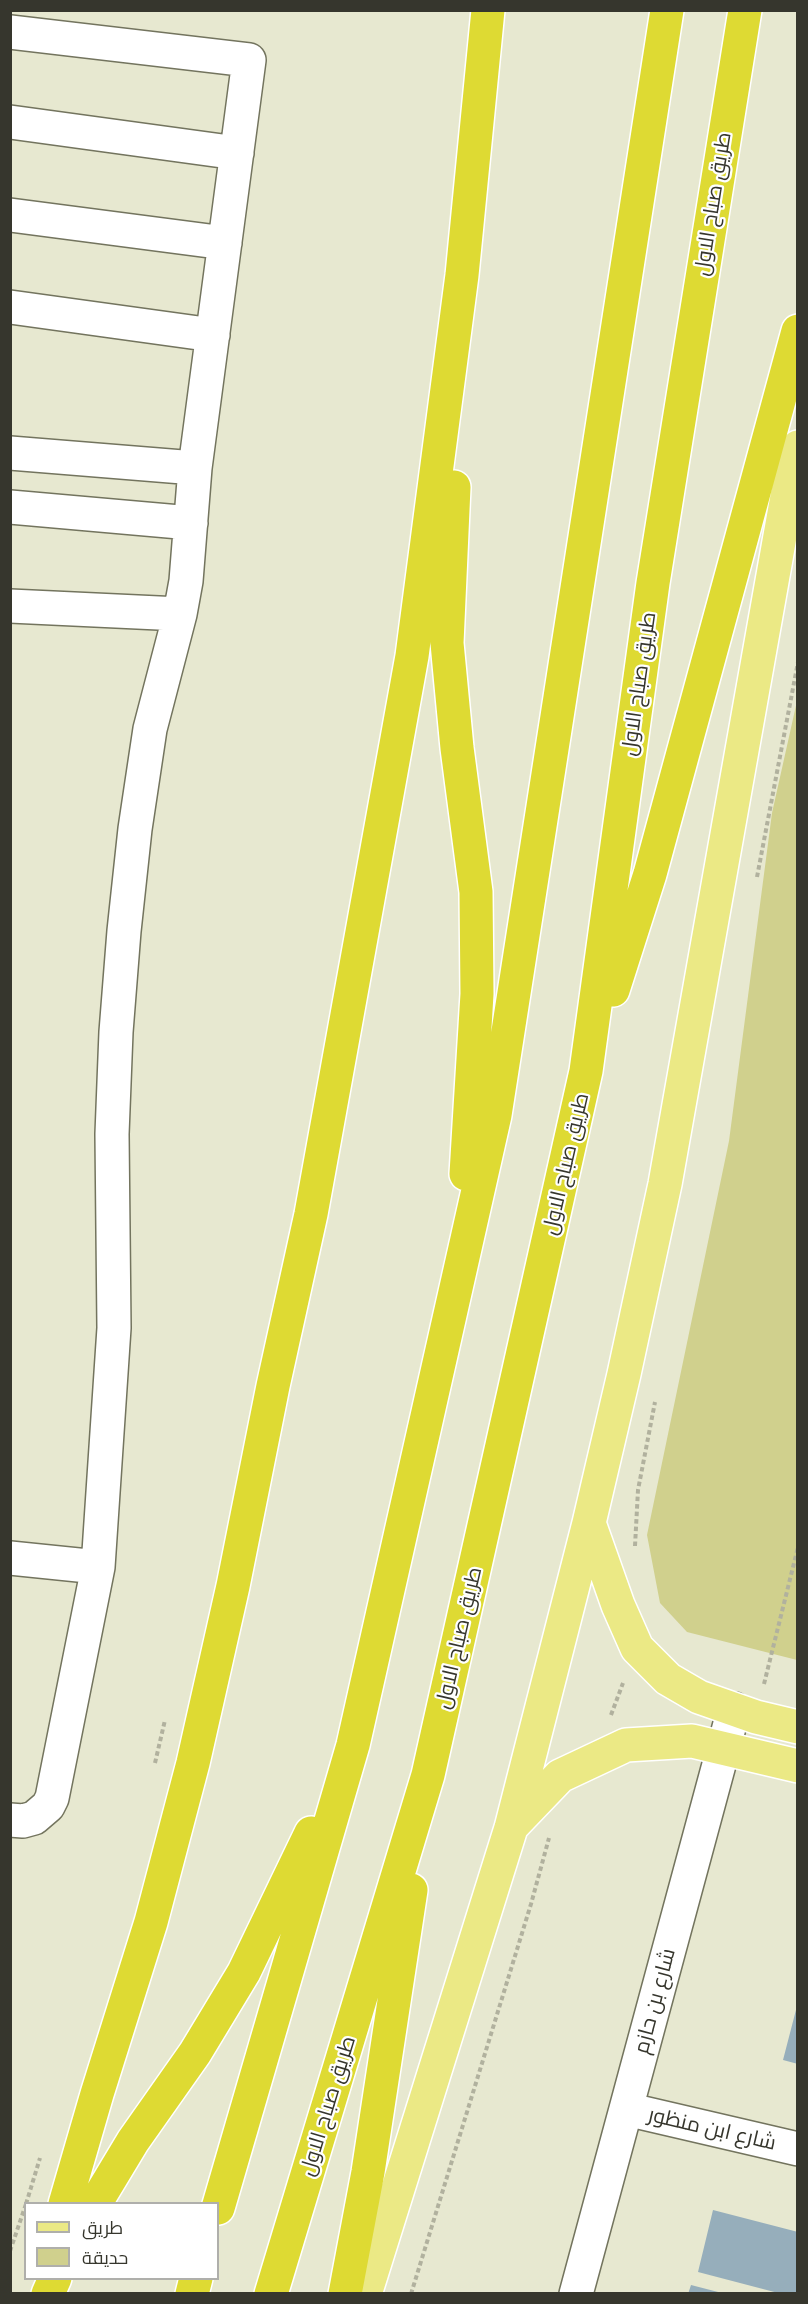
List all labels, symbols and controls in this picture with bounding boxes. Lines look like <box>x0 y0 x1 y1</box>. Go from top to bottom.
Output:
street label: طريق صباح الاول <box>689 130 737 278</box>
street label: طريق صباح الاول <box>616 610 662 758</box>
street label: طريق صباح الاول <box>537 1090 595 1238</box>
street label: طريق صباح الاول <box>430 1564 488 1712</box>
street label: شارع بن حازم <box>629 1945 681 2057</box>
street label: طريق صباح الاول <box>295 2033 361 2179</box>
street label: شارع ابن منظور <box>646 2102 778 2156</box>
legend <box>24 2202 219 2280</box>
text: طريق <box>82 2217 123 2238</box>
text: حديقة <box>82 2247 128 2268</box>

